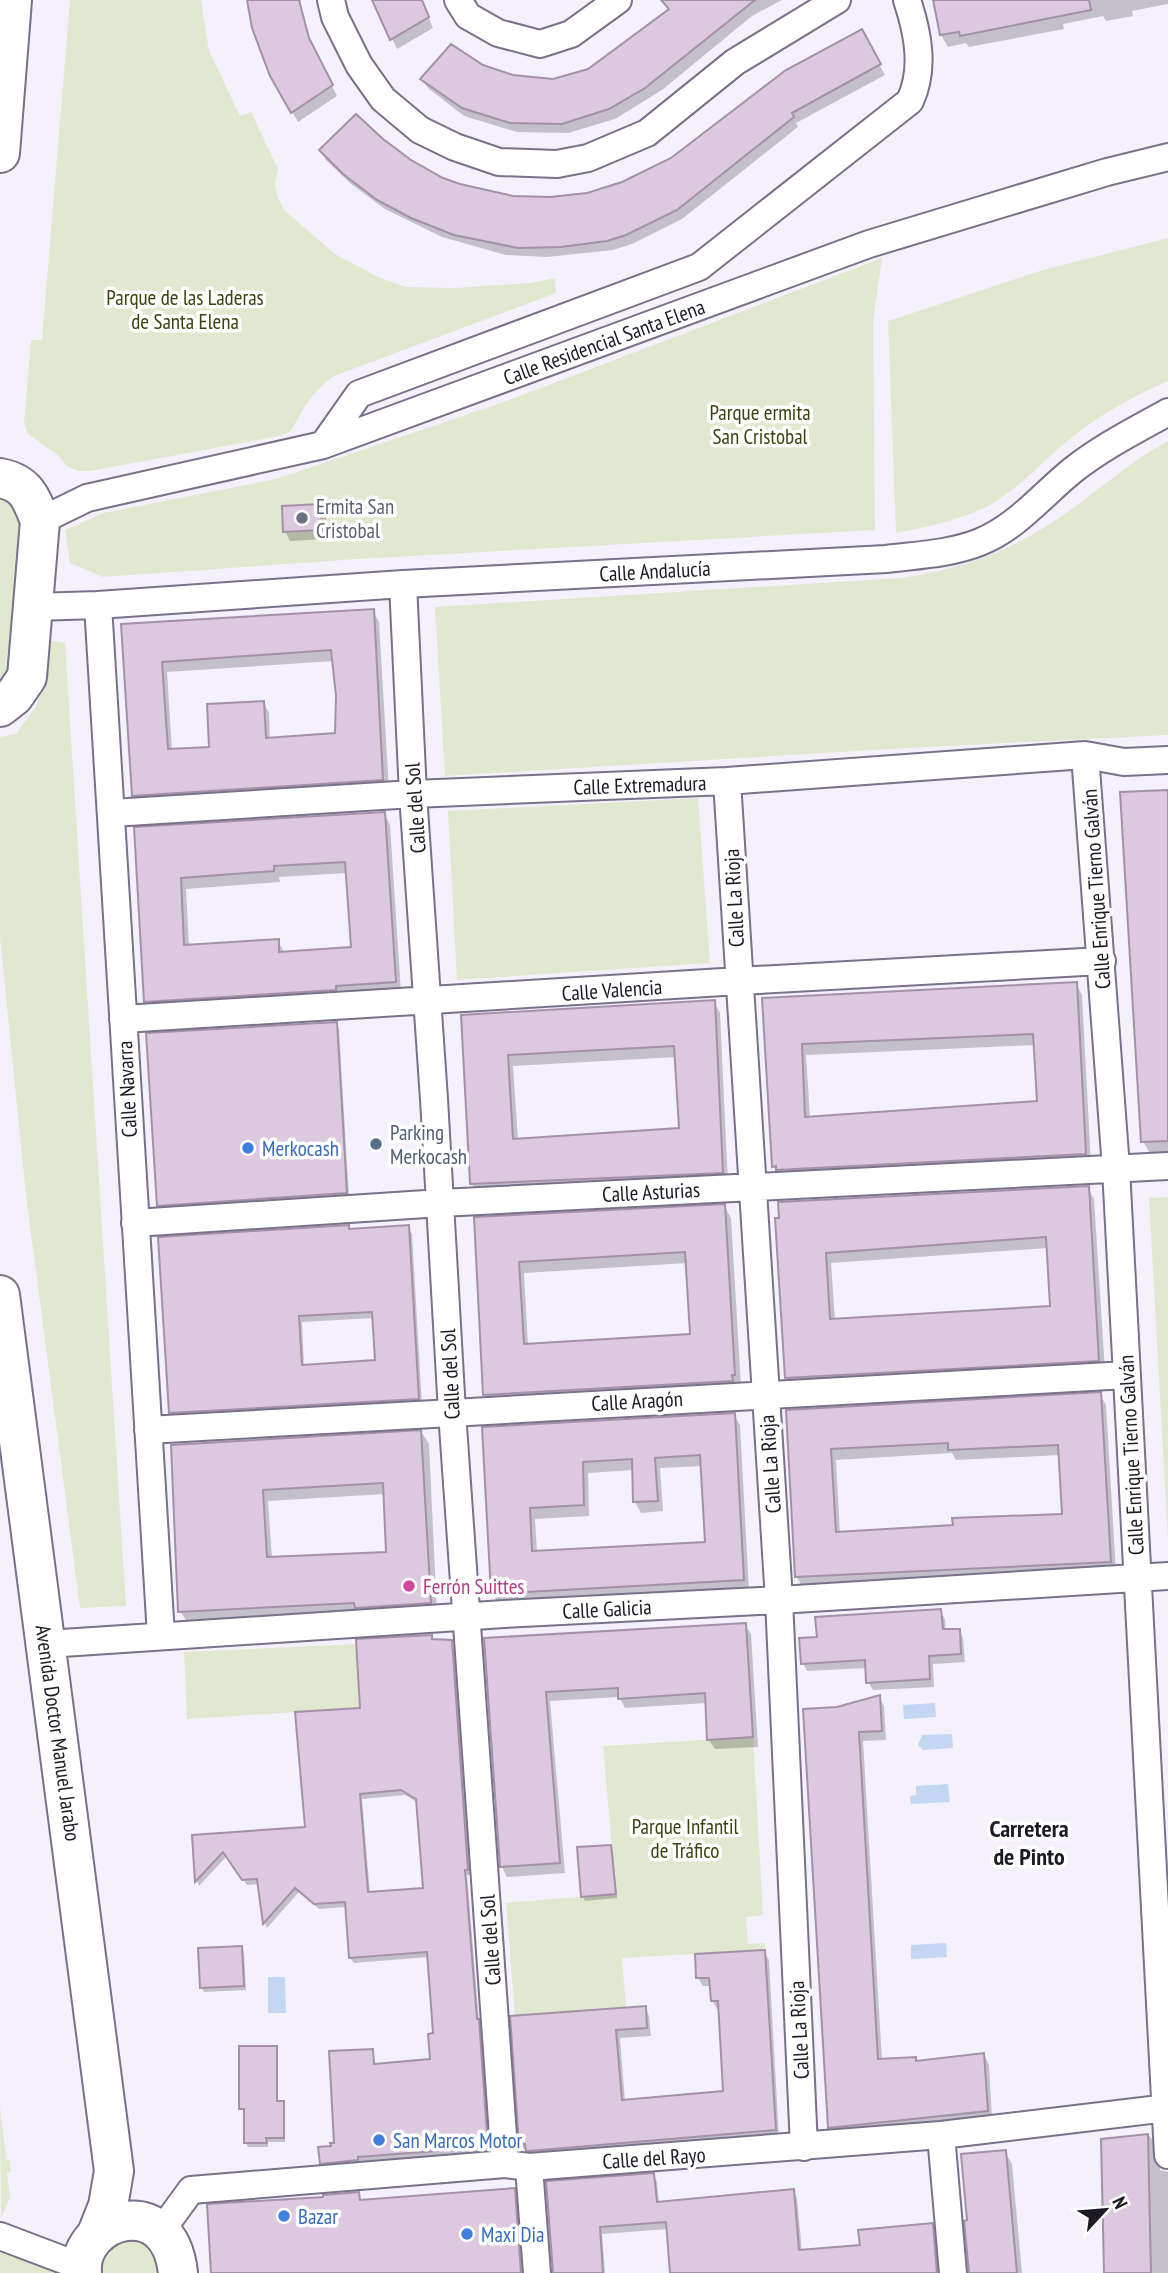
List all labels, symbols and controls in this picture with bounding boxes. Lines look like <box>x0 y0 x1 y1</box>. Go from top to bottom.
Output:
park label: Parque de las Laderas de Santa Elena <box>106 284 264 335</box>
street label: Calle Residencial Santa Elena <box>500 293 708 391</box>
park label: Parque ermita San Cristobal <box>709 399 811 450</box>
place label: Ermita San Cristobal <box>316 493 394 544</box>
marker: Ermita San Cristobal <box>294 510 310 526</box>
street label: Calle Andalucía <box>599 555 711 587</box>
street label: Calle del Sol <box>398 762 432 854</box>
street label: Calle Extremadura <box>573 769 707 801</box>
street label: Calle Enrique Tierno Galván <box>1076 788 1116 990</box>
street label: Calle La Rioja <box>718 848 750 948</box>
street label: Calle Valencia <box>561 973 663 1007</box>
street label: Calle Navarra <box>111 1040 143 1138</box>
place label: Parking Merkocash <box>390 1119 467 1170</box>
place label: Merkocash <box>262 1135 339 1162</box>
marker: Parking Merkocash <box>368 1136 384 1152</box>
marker: Merkocash <box>240 1140 256 1156</box>
street label: Calle Asturias <box>601 1176 701 1208</box>
street label: Calle del Sol <box>434 1328 466 1420</box>
street label: Calle Enrique Tierno Galván <box>1112 1354 1150 1556</box>
street label: Calle Aragón <box>591 1385 683 1417</box>
street label: Calle La Rioja <box>753 1414 787 1514</box>
place label: Ferrón Suittes <box>423 1573 524 1600</box>
marker: Ferrón Suittes <box>401 1578 417 1594</box>
street label: Calle Galicia <box>562 1593 652 1625</box>
street label: Avenida Doctor Manuel Jarabo <box>29 1623 87 1843</box>
park label: Parque Infantil de Tráfico <box>632 1813 738 1864</box>
district label: Carretera de Pinto <box>989 1813 1069 1872</box>
street label: Calle del Sol <box>473 1894 507 1986</box>
street label: Calle La Rioja <box>783 1980 815 2080</box>
place label: San Marcos Motor <box>393 2127 522 2154</box>
marker: San Marcos Motor <box>371 2132 387 2148</box>
street label: Calle del Rayo <box>602 2141 706 2175</box>
north arrow <box>1070 2175 1140 2245</box>
text: N <box>1107 2193 1133 2212</box>
place label: Bazar <box>298 2203 338 2230</box>
marker: Bazar <box>276 2208 292 2224</box>
place label: Maxi Dia <box>481 2221 544 2248</box>
marker: Maxi Dia <box>459 2226 475 2242</box>

